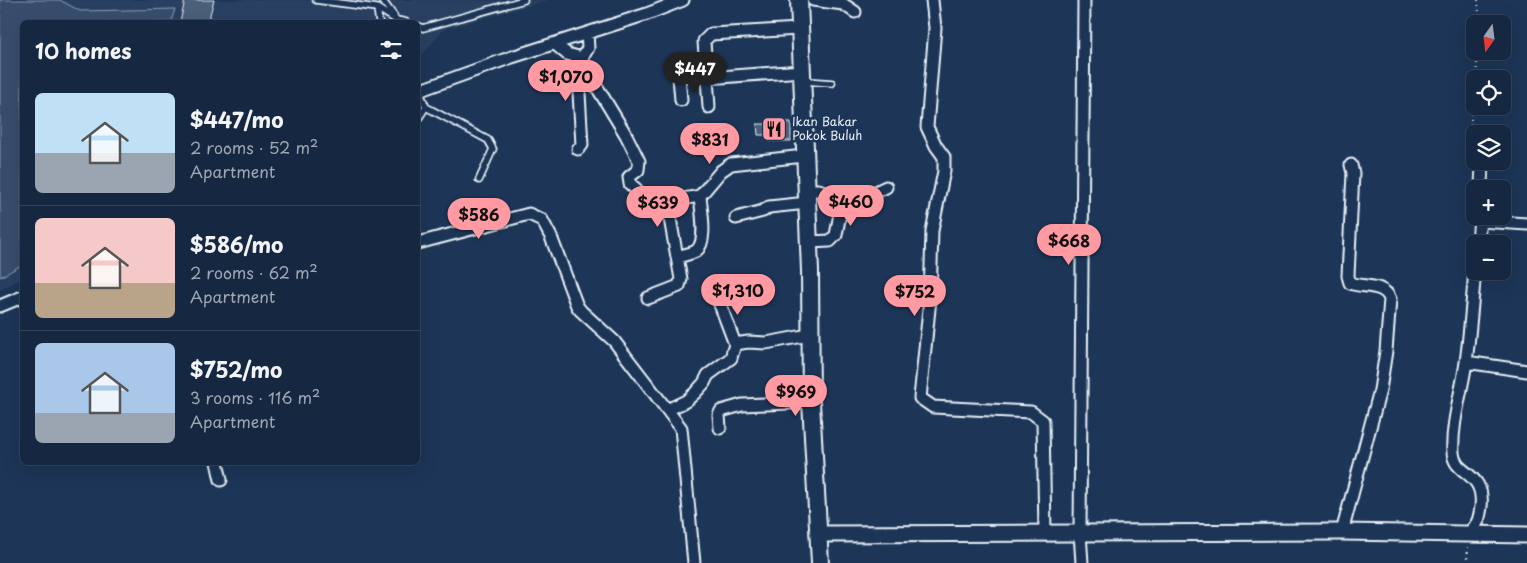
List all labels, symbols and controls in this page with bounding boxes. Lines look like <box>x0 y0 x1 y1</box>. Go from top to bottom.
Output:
north arrow <box>1466 15 1511 60</box>
map controls <box>1466 15 1511 280</box>
text: 10 homes <box>35 34 132 66</box>
icon: filters <box>377 36 405 64</box>
pin: $447 <box>665 52 725 94</box>
text: $447 <box>675 56 715 80</box>
pin: $1,070 <box>525 59 607 102</box>
text: $1,070 <box>539 64 593 88</box>
button: locate <box>1466 70 1511 115</box>
text: $447/mo <box>190 103 284 135</box>
place label: Ikan Bakar Pokok Buluh <box>792 112 862 144</box>
icon: home <box>75 113 135 173</box>
restaurant icon: Ikan Bakar Pokok Buluh <box>761 116 787 142</box>
pin: $831 <box>680 122 740 165</box>
button: layers <box>1466 125 1511 170</box>
text: $831 <box>691 127 729 151</box>
text: 2 rooms · 52 m² <box>190 135 318 159</box>
text: Apartment <box>190 159 275 183</box>
button: + <box>1466 180 1511 225</box>
pin: $460 <box>821 184 881 227</box>
pin: $639 <box>628 186 688 228</box>
text: $460 <box>829 189 873 213</box>
text: $639 <box>637 190 679 214</box>
pin: $586 <box>449 198 509 240</box>
text: $586 <box>459 202 499 226</box>
pin: $668 <box>1039 224 1099 266</box>
text: $586/mo <box>190 228 283 260</box>
text: $668 <box>1048 228 1090 252</box>
button: − <box>1466 235 1511 280</box>
icon: home <box>75 238 135 298</box>
text: 2 rooms · 62 m² <box>190 260 318 284</box>
pin: $1,310 <box>697 274 779 316</box>
pin: $752 <box>885 274 945 317</box>
text: $1,310 <box>712 278 764 302</box>
text: $752 <box>895 279 935 303</box>
text: Apartment <box>190 284 275 308</box>
text: $752/mo <box>190 353 282 385</box>
icon: home <box>75 363 135 423</box>
pin: $969 <box>766 374 826 417</box>
text: $969 <box>776 379 816 403</box>
text: 3 rooms · 116 m² <box>190 385 320 409</box>
text: Apartment <box>190 409 275 433</box>

